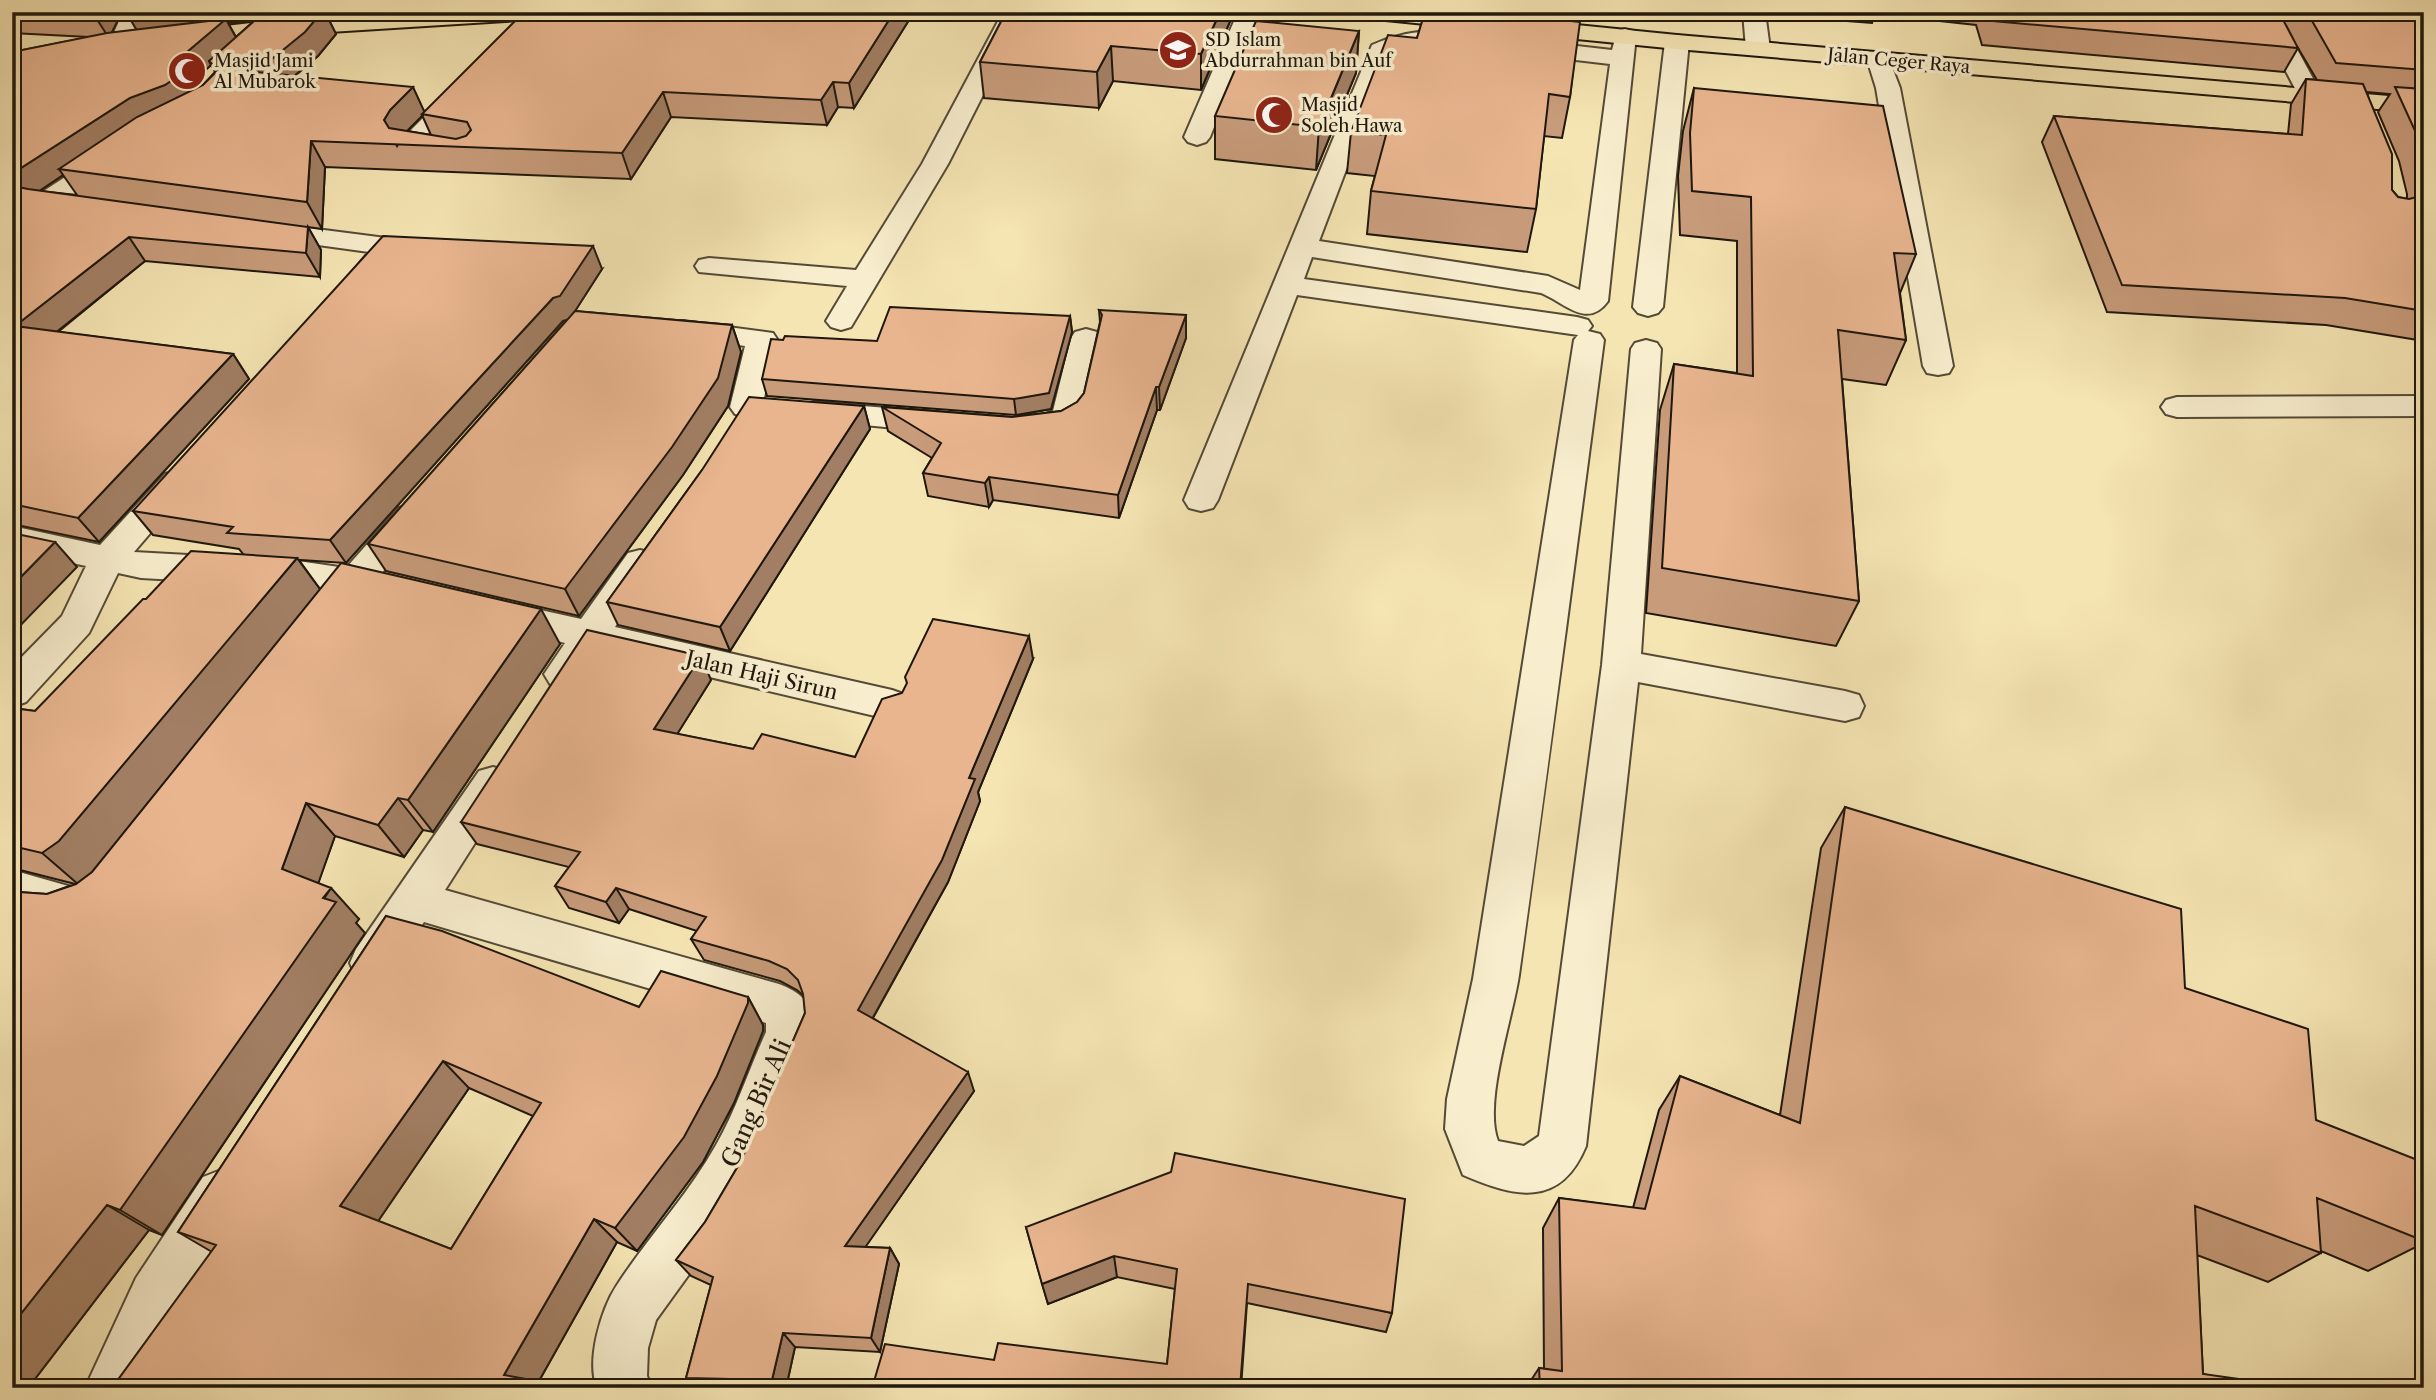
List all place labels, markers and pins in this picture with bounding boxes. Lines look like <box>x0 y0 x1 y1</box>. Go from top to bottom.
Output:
school or university icon: SD Islam Abdurrahman bin Auf <box>1157 29 1199 71</box>
place label: SD Islam Abdurrahman bin Auf <box>1204 29 1394 72</box>
mosque icon: Masjid Jami Al Mubarok <box>166 50 208 92</box>
place label: Masjid Jami Al Mubarok <box>213 50 317 93</box>
mosque icon: Masjid Soleh Hawa <box>1253 94 1295 136</box>
place label: Masjid Soleh Hawa <box>1301 94 1403 137</box>

